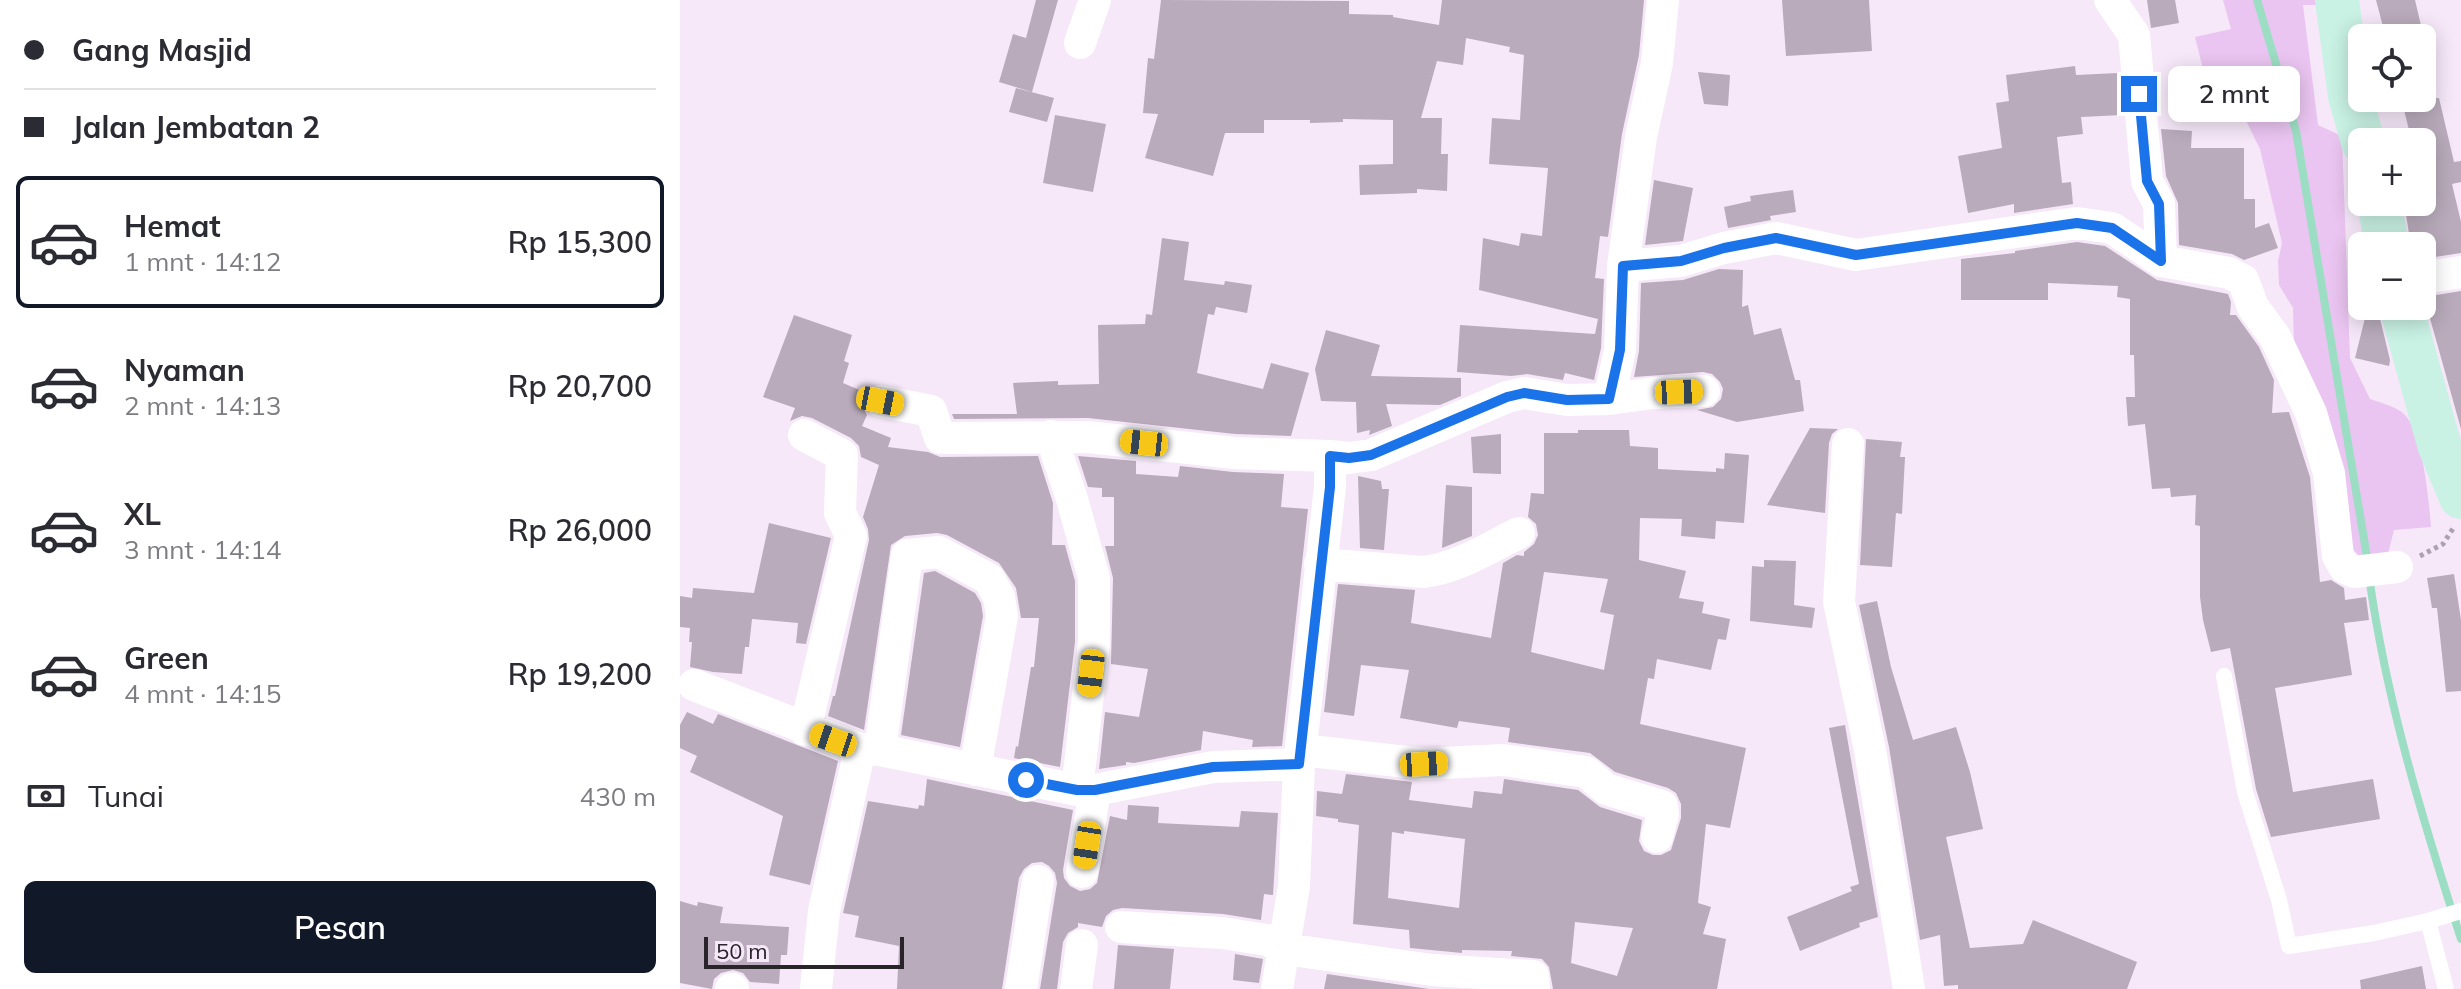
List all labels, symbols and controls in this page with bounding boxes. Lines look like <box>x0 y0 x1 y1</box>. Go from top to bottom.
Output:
map controls <box>2348 24 2436 320</box>
button: locate <box>2348 24 2436 112</box>
text: Gang Masjid <box>72 31 252 69</box>
callout: 2 mnt <box>2167 66 2299 122</box>
route end <box>2121 76 2157 112</box>
text: 2 mnt <box>2199 77 2269 110</box>
text: Jalan Jembatan 2 <box>72 108 320 146</box>
button: + <box>2348 128 2436 216</box>
icon: car <box>28 206 100 278</box>
text: Hemat <box>124 207 221 245</box>
text: Rp 15,300 <box>508 223 652 261</box>
button: − <box>2348 232 2436 320</box>
text: 1 mnt · 14:12 <box>124 245 281 278</box>
icon: car <box>28 350 100 422</box>
text: Nyaman <box>124 351 245 389</box>
text: Rp 20,700 <box>508 367 652 405</box>
car <box>1655 379 1703 405</box>
car <box>854 385 906 417</box>
text: 2 mnt · 14:13 <box>124 389 281 422</box>
car <box>1119 429 1169 457</box>
icon: car <box>28 494 100 566</box>
text: XL <box>124 495 161 533</box>
text: Rp 26,000 <box>508 511 652 549</box>
text: 3 mnt · 14:14 <box>124 533 281 566</box>
icon: car <box>28 638 100 710</box>
text: Green <box>124 639 209 677</box>
car <box>1076 648 1106 698</box>
text: Rp 19,200 <box>508 655 652 693</box>
text: 4 mnt · 14:15 <box>124 677 281 710</box>
car <box>806 721 860 759</box>
car <box>1399 751 1449 777</box>
route start <box>1008 762 1044 798</box>
icon: cash <box>24 774 68 818</box>
text: Tunai <box>88 777 164 815</box>
text: 430 m <box>580 780 656 813</box>
car <box>1071 819 1103 871</box>
button: Pesan <box>24 881 656 973</box>
scale bar <box>704 933 904 969</box>
text: 50 m <box>716 937 767 965</box>

